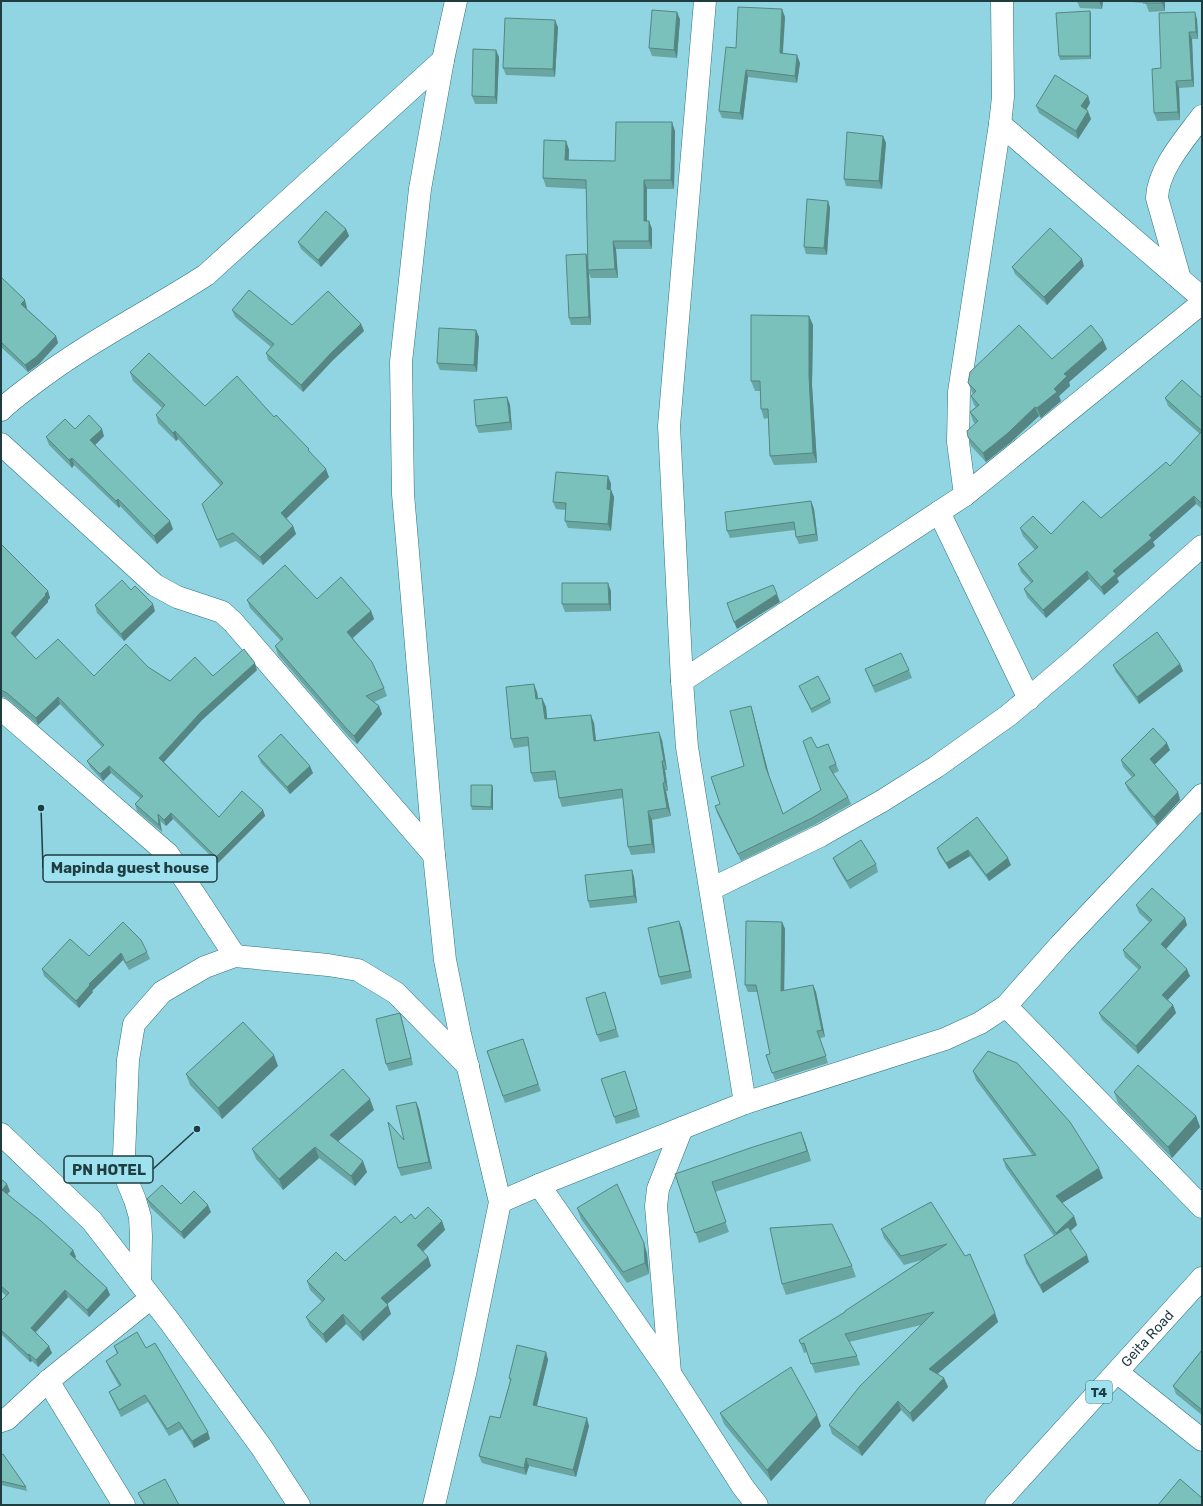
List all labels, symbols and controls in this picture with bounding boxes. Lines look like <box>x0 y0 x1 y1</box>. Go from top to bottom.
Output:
callout: Mapinda guest house <box>43 855 217 882</box>
text: Mapinda guest house <box>51 859 209 877</box>
callout: PN HOTEL <box>64 1156 153 1183</box>
text: PN HOTEL <box>72 1161 146 1179</box>
street label: Geita Road <box>1117 1307 1177 1370</box>
road number: T4 <box>1086 1381 1112 1403</box>

